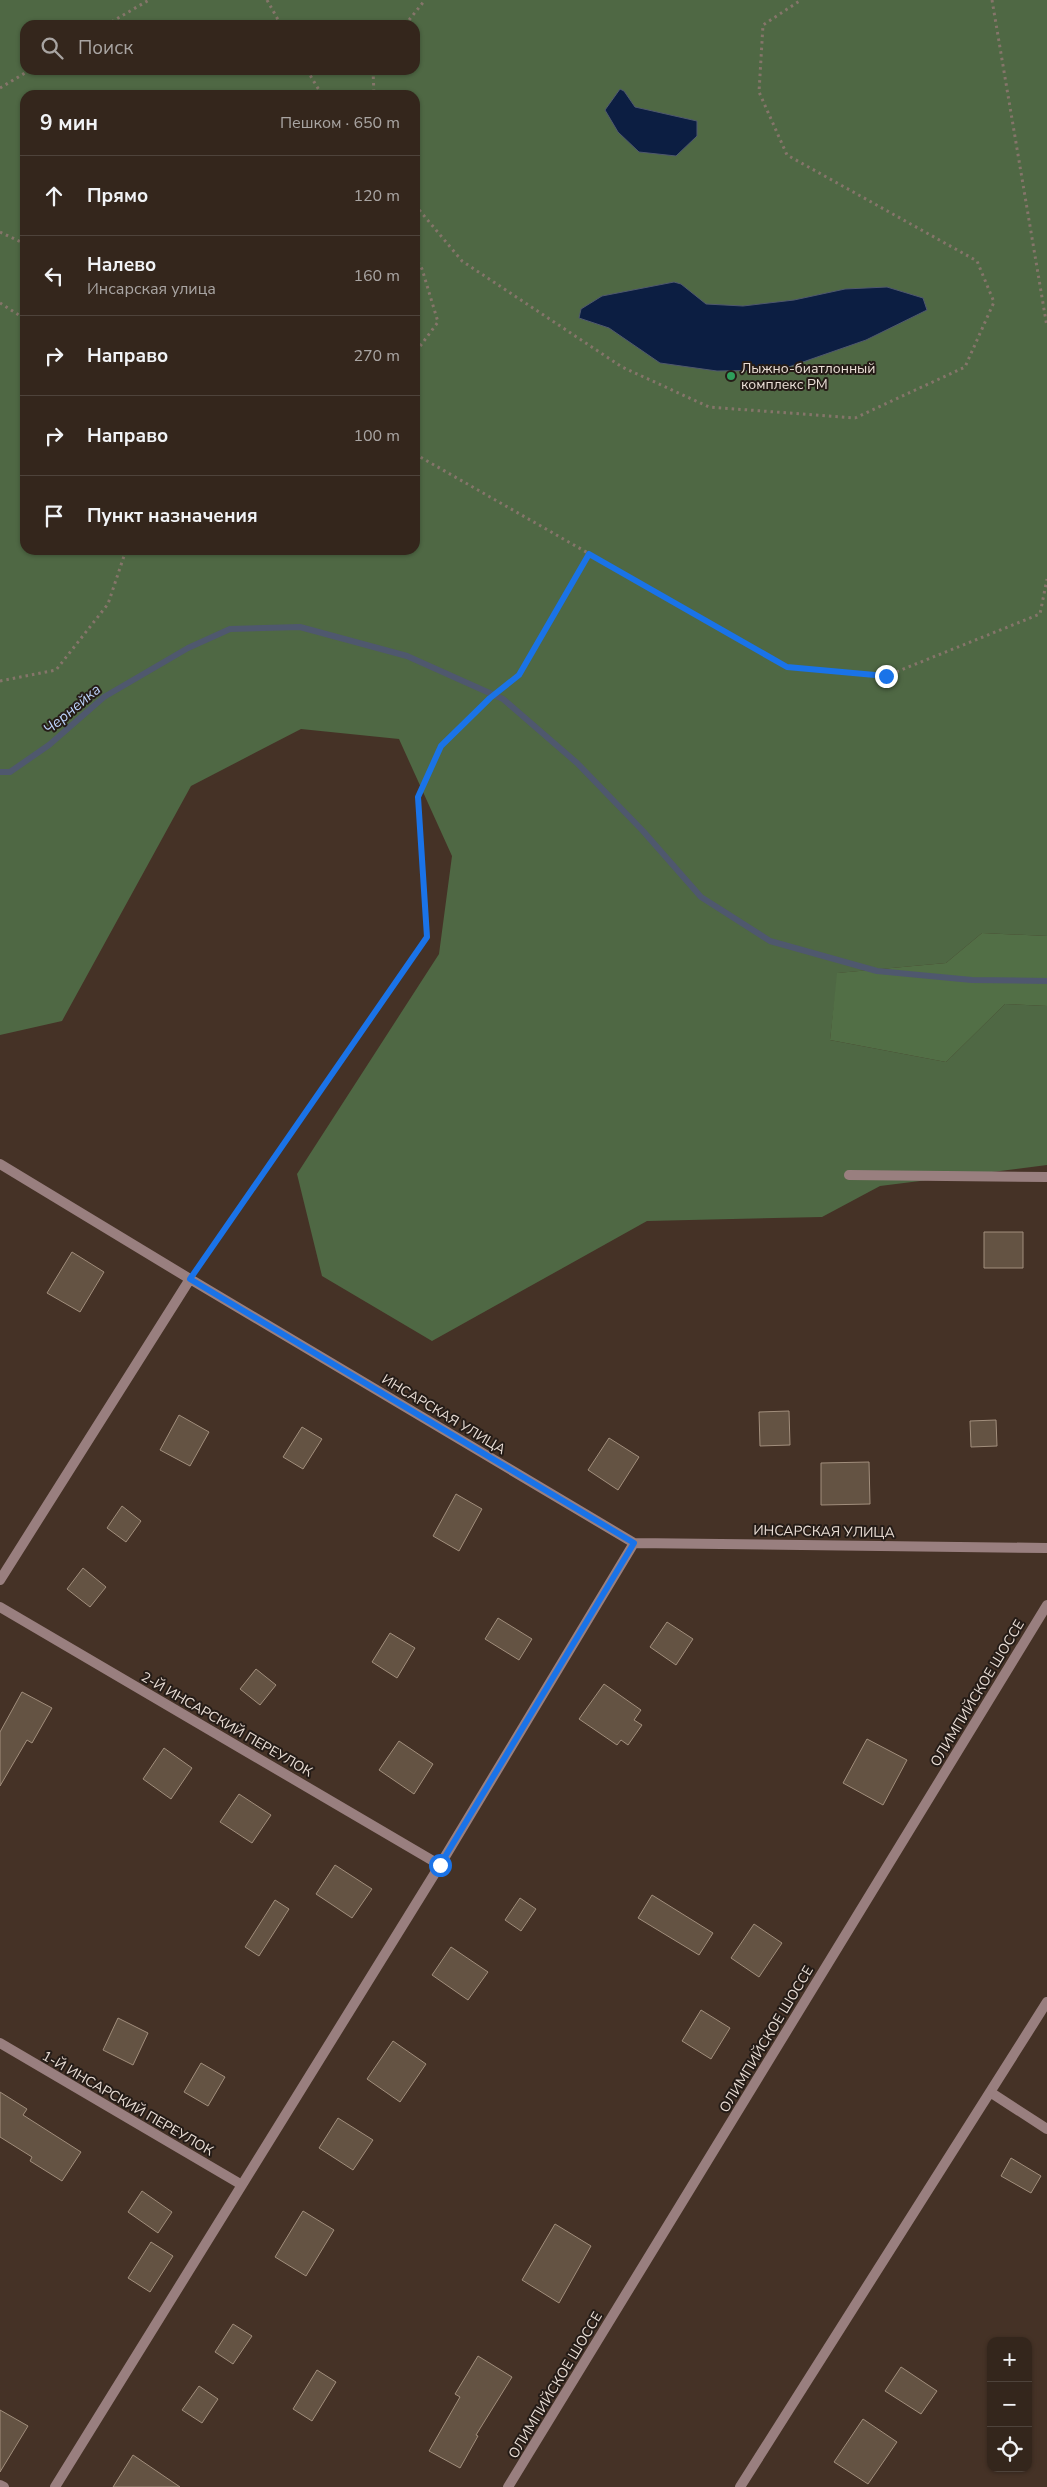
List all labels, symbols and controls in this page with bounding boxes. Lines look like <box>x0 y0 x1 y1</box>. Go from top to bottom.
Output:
search box <box>20 20 420 75</box>
icon: search <box>38 34 66 62</box>
text: Поиск <box>78 35 133 61</box>
text: 9 мин <box>40 109 98 137</box>
text: Пешком · 650 m <box>280 112 400 134</box>
icon: ahead <box>40 182 68 210</box>
text: Прямо <box>87 183 148 209</box>
text: 120 m <box>353 185 400 207</box>
text: Налево <box>87 252 156 278</box>
icon: left <box>40 262 68 290</box>
text: 160 m <box>353 265 400 287</box>
text: Инсарская улица <box>87 278 216 300</box>
icon: right <box>40 342 68 370</box>
text: Направо <box>87 343 168 369</box>
text: 270 m <box>353 345 400 367</box>
place label: Лыжно-биатлонный комплекс РМ <box>741 359 876 394</box>
marker: Лыжно-биатлонный комплекс РМ <box>725 370 737 382</box>
icon: right <box>40 422 68 450</box>
text: Направо <box>87 423 168 449</box>
text: 100 m <box>353 425 400 447</box>
icon: arrive <box>40 502 68 530</box>
text: Пункт назначения <box>87 503 258 529</box>
route end <box>875 665 898 688</box>
water label: Чернейка <box>39 679 105 739</box>
street label: ИНСАРСКАЯ УЛИЦА <box>378 1370 509 1459</box>
street label: ИНСАРСКАЯ УЛИЦА <box>753 1521 895 1542</box>
street label: ОЛИМПИЙСКОЕ ШОССЕ <box>926 1616 1029 1770</box>
street label: 2-Й ИНСАРСКИЙ ПЕРЕУЛОК <box>138 1667 316 1781</box>
route start <box>429 1854 452 1877</box>
street label: ОЛИМПИЙСКОЕ ШОССЕ <box>715 1962 818 2116</box>
street label: 1-Й ИНСАРСКИЙ ПЕРЕУЛОК <box>39 2046 217 2160</box>
street label: ОЛИМПИЙСКОЕ ШОССЕ <box>504 2308 607 2462</box>
map controls <box>987 2337 1032 2472</box>
button: + <box>987 2337 1032 2382</box>
button: − <box>987 2382 1032 2427</box>
button: locate <box>987 2427 1032 2472</box>

